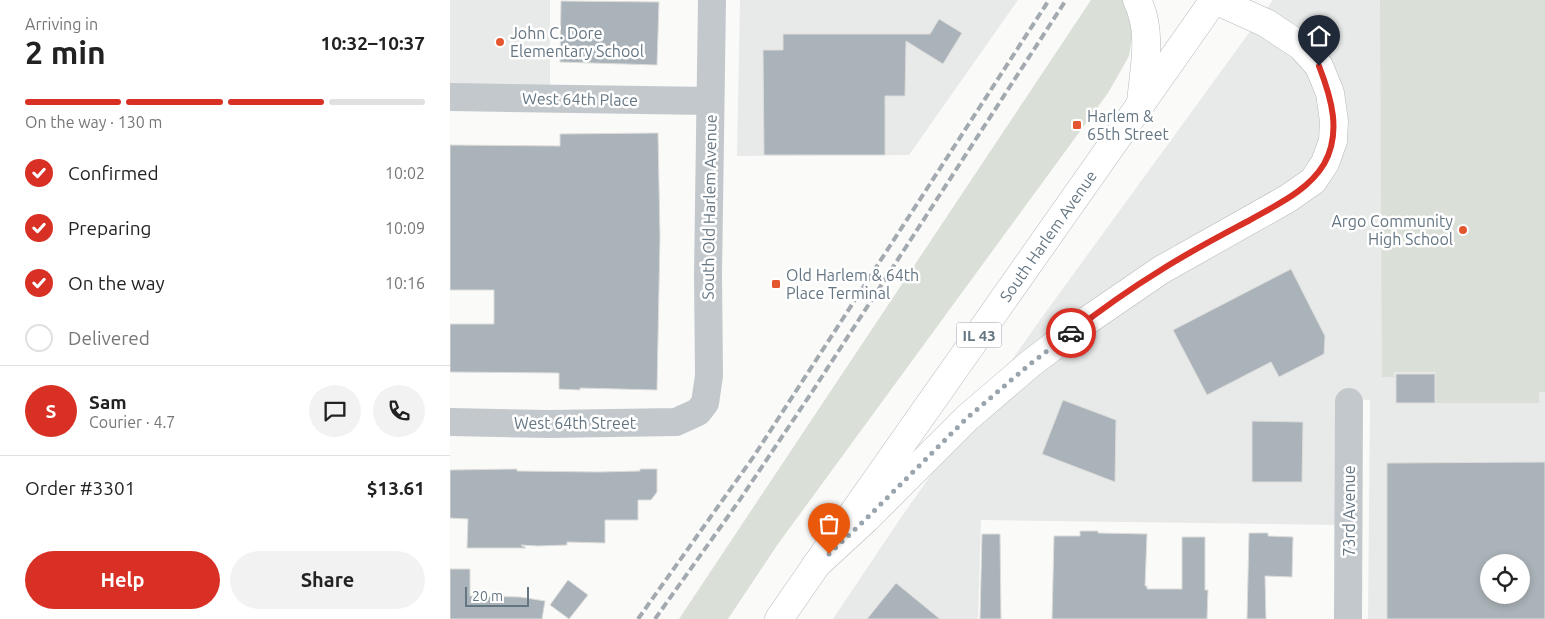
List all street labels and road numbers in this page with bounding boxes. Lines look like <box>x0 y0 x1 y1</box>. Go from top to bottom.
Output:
street label: West 64th Place <box>522 89 638 109</box>
street label: South Old Harlem Avenue <box>698 114 720 300</box>
street label: South Harlem Avenue <box>996 167 1100 305</box>
road number: IL 43 <box>956 322 1002 348</box>
street label: West 64th Street <box>514 414 637 432</box>
street label: 73rd Avenue <box>1340 465 1358 557</box>

